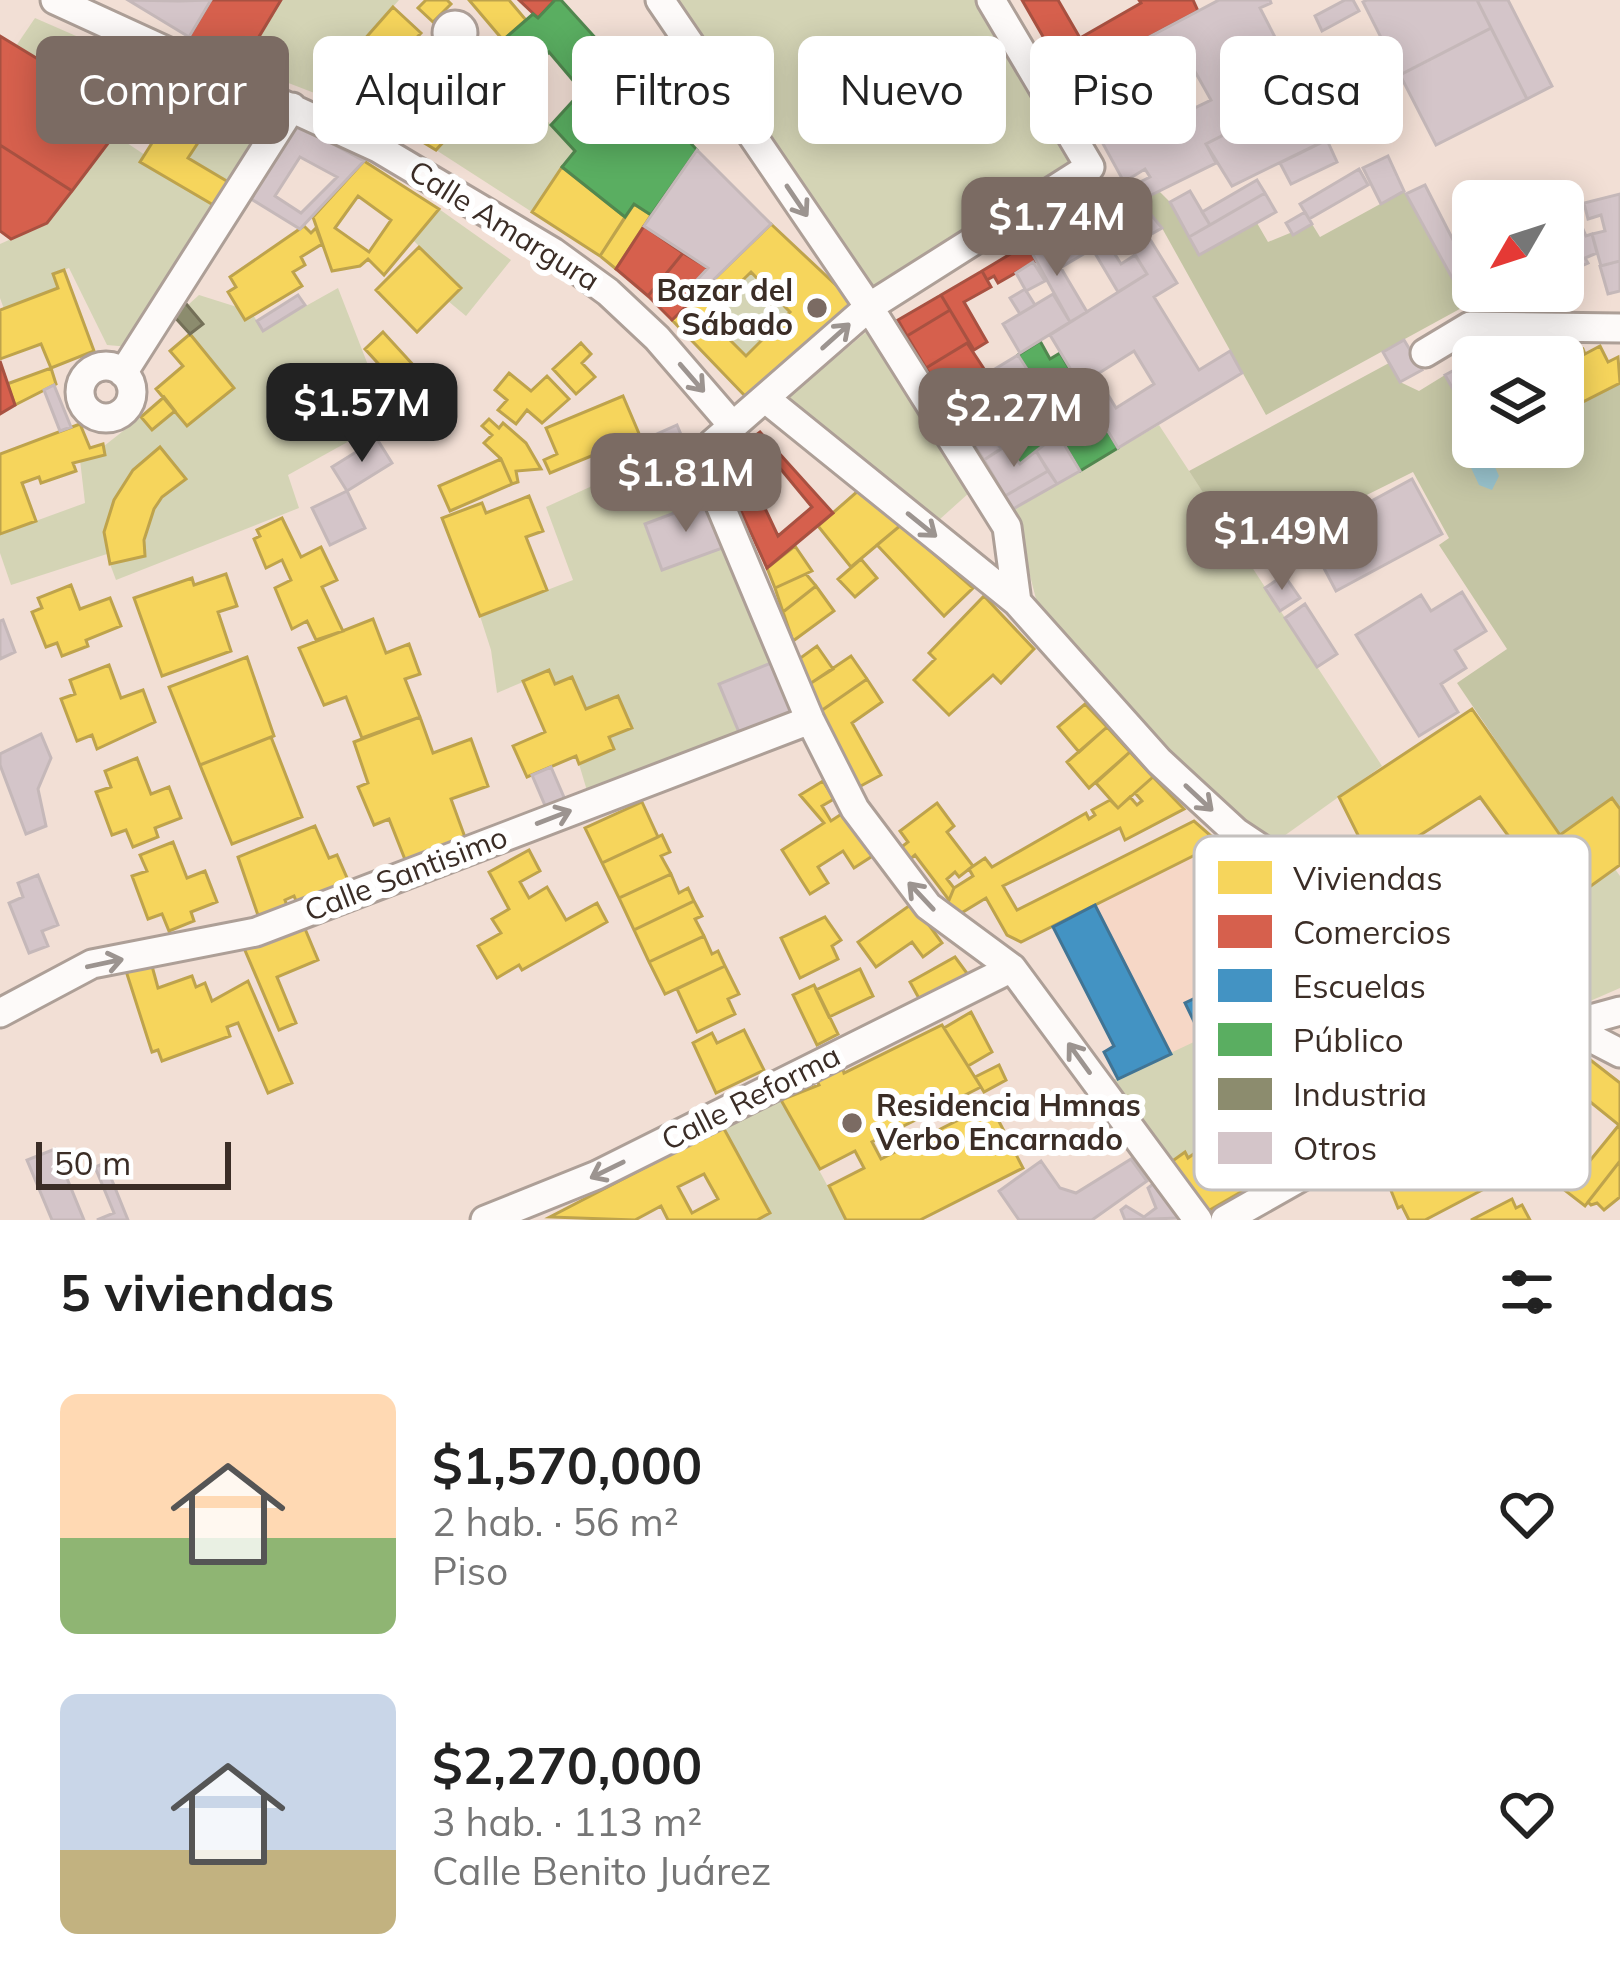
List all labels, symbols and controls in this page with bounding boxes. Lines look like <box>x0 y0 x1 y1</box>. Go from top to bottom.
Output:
chip: Comprar <box>36 36 289 144</box>
chip: Alquilar <box>313 36 548 144</box>
chip: Filtros <box>572 36 774 144</box>
chip: Nuevo <box>798 36 1006 144</box>
chip: Piso <box>1030 36 1196 144</box>
chip: Casa <box>1220 36 1403 144</box>
street label: Calle Amargura <box>402 151 607 299</box>
pin: $1.74M <box>959 177 1155 279</box>
north arrow <box>1452 180 1584 312</box>
map controls <box>1452 180 1584 468</box>
one-way arrow <box>784 183 809 217</box>
text: $1.74M <box>988 191 1126 240</box>
place label: Bazar del Sábado <box>657 271 793 343</box>
marker: Bazar del Sábado <box>804 295 830 321</box>
one-way arrow <box>821 323 851 350</box>
button: layers <box>1452 336 1584 468</box>
one-way arrow <box>677 362 705 393</box>
pin: $1.57M <box>264 363 460 465</box>
pin: $2.27M <box>916 368 1112 470</box>
text: $1.57M <box>293 377 431 426</box>
text: $2.27M <box>945 382 1083 431</box>
pin: $1.81M <box>588 433 784 535</box>
text: $1.81M <box>617 447 755 496</box>
pin: $1.49M <box>1184 491 1380 593</box>
text: $1.49M <box>1213 505 1351 554</box>
one-way arrow <box>906 511 937 539</box>
one-way arrow <box>1184 784 1214 811</box>
one-way arrow <box>535 805 572 826</box>
street label: Calle Santisimo <box>299 817 512 929</box>
legend <box>1194 836 1590 1190</box>
text: Viviendas <box>1293 857 1443 898</box>
one-way arrow <box>907 882 935 911</box>
text: Comercios <box>1293 911 1451 952</box>
one-way arrow <box>85 950 123 973</box>
text: Escuelas <box>1293 965 1426 1006</box>
text: Público <box>1293 1019 1404 1060</box>
street label: Calle Reforma <box>655 1036 846 1158</box>
one-way arrow <box>1067 1042 1093 1075</box>
text: Industria <box>1293 1073 1427 1114</box>
place label: Residencia Hmnas Verbo Encarnado <box>875 1086 1141 1158</box>
marker: Residencia Hmnas Verbo Encarnado <box>839 1110 865 1136</box>
text: Otros <box>1293 1127 1377 1168</box>
scale bar <box>36 1136 231 1189</box>
text: 50 m <box>54 1142 131 1183</box>
one-way arrow <box>590 1160 626 1182</box>
icon: filters <box>1494 1259 1560 1325</box>
text: 5 viviendas <box>60 1260 334 1324</box>
text: $1,570,000 <box>432 1433 702 1497</box>
icon: home <box>156 1442 300 1586</box>
icon: heart <box>1494 1481 1560 1547</box>
text: 2 hab. · 56 m² <box>432 1497 679 1546</box>
text: Piso <box>432 1546 508 1595</box>
text: $2,270,000 <box>432 1733 702 1797</box>
icon: home <box>156 1742 300 1886</box>
icon: heart <box>1494 1781 1560 1847</box>
text: 3 hab. · 113 m² <box>432 1797 702 1846</box>
text: Calle Benito Juárez <box>432 1846 771 1895</box>

